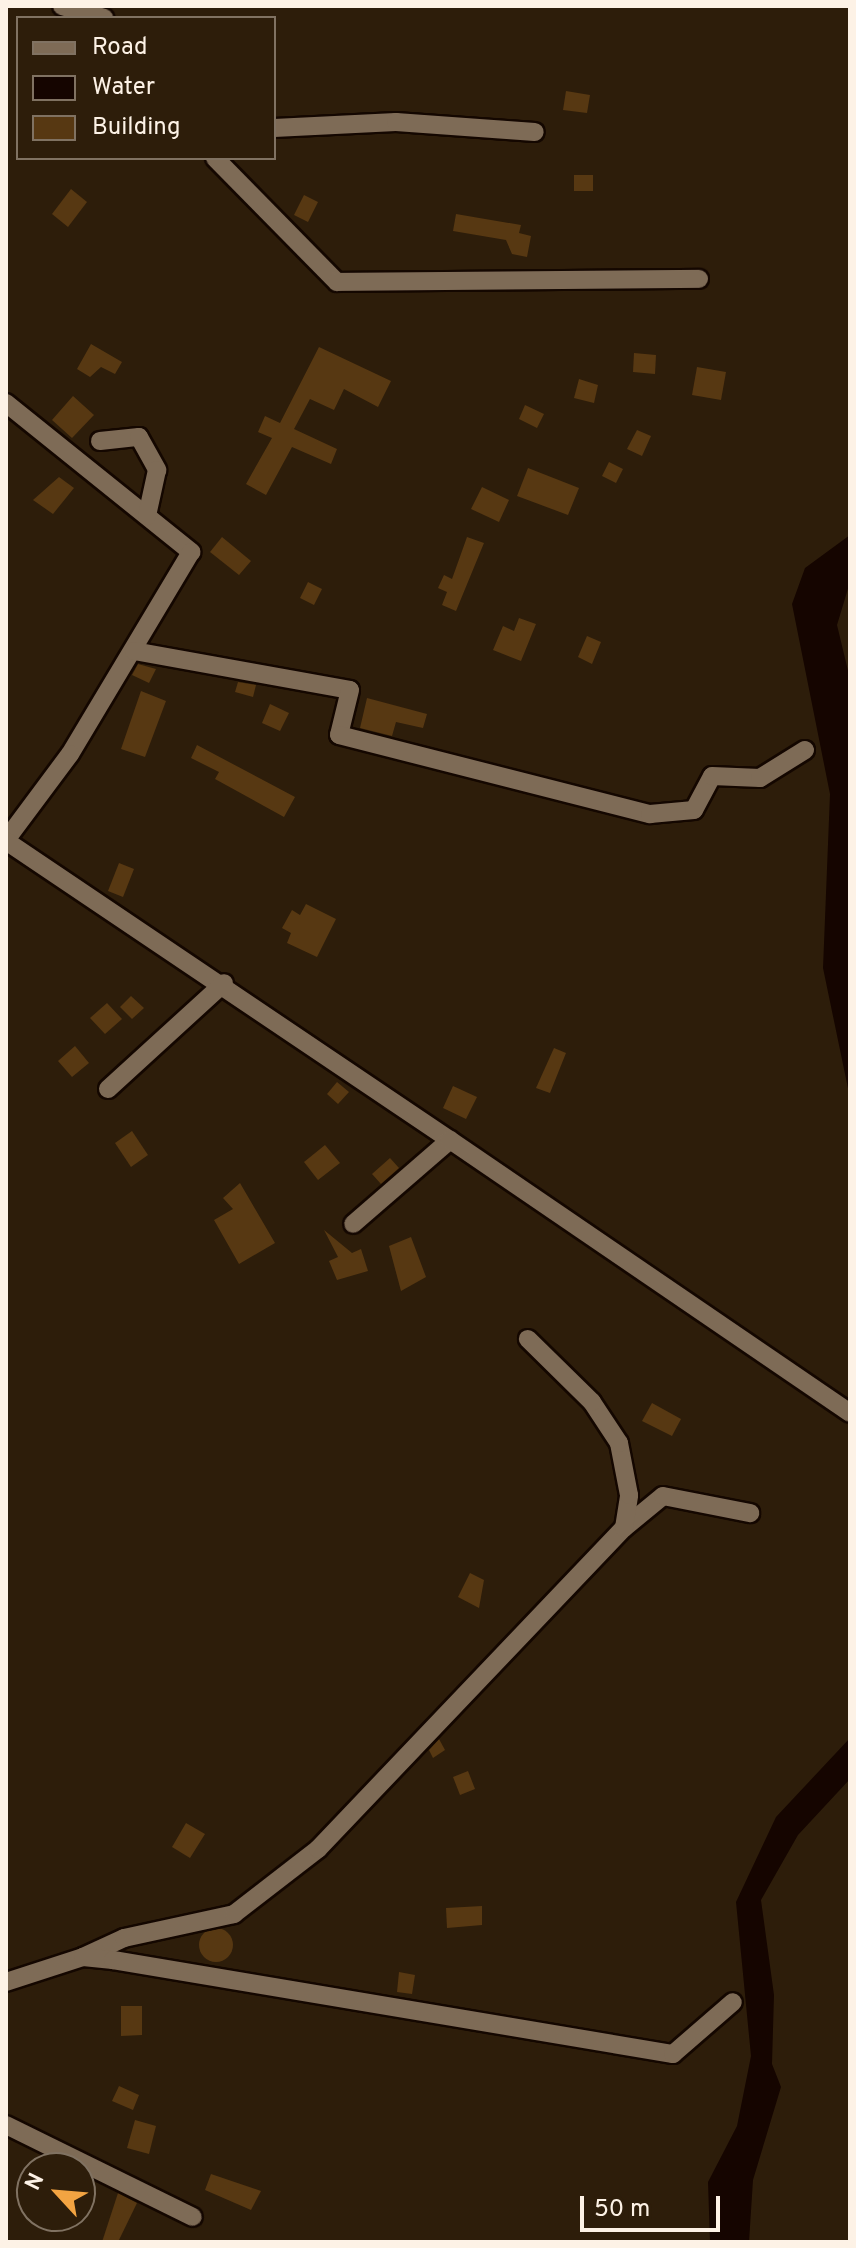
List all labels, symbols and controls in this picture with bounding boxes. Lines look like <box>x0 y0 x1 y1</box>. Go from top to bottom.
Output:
legend <box>16 16 276 160</box>
text: Road <box>92 33 148 63</box>
text: Water <box>92 73 155 103</box>
text: Building <box>92 113 181 143</box>
north arrow <box>16 2152 96 2232</box>
text: N <box>20 2169 51 2195</box>
scale bar <box>584 2180 724 2230</box>
text: 50 m <box>594 2195 650 2225</box>

